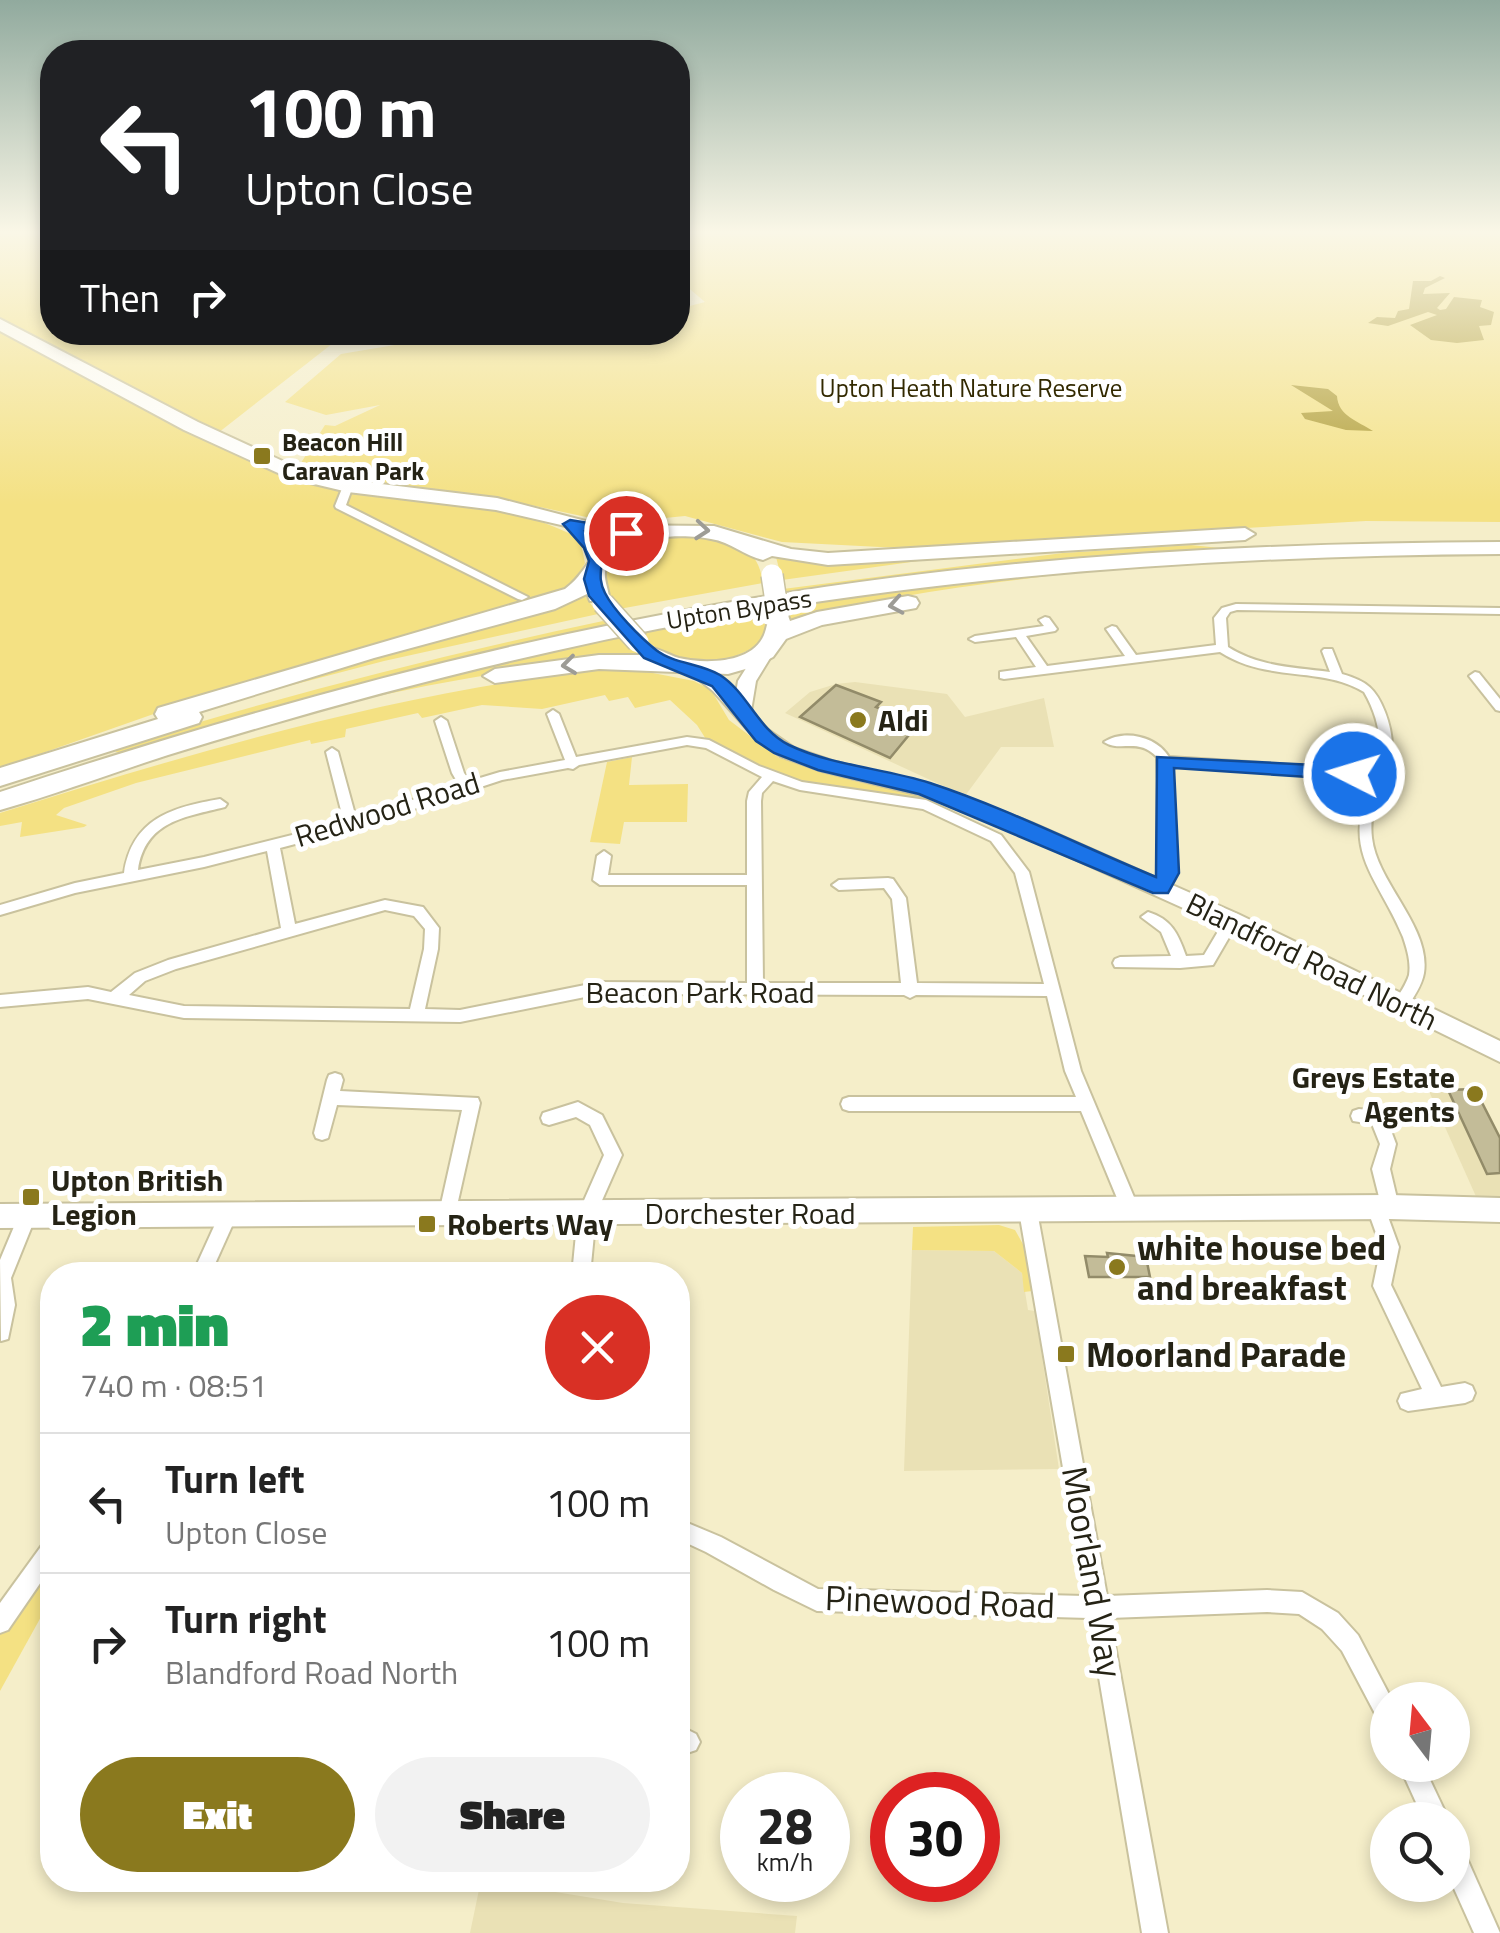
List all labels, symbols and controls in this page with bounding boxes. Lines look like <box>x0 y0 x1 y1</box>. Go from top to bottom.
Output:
text: 100 m <box>245 58 437 164</box>
icon: left <box>80 80 210 210</box>
text: Upton Close <box>245 154 473 222</box>
text: Then <box>80 269 160 327</box>
icon: right <box>180 270 235 325</box>
park label: Upton Heath Nature Reserve <box>820 369 1122 407</box>
place label: Beacon Hill Caravan Park <box>282 423 424 490</box>
marker: Beacon Hill Caravan Park <box>251 445 273 467</box>
pin <box>584 491 669 576</box>
icon: arrive <box>599 506 654 561</box>
one-way arrow <box>694 518 710 540</box>
street label: Upton Bypass <box>664 579 814 639</box>
one-way arrow <box>888 594 904 615</box>
one-way arrow <box>560 654 576 675</box>
place label: Aldi <box>878 697 928 743</box>
marker: Aldi <box>847 709 869 731</box>
position arrow <box>1302 722 1406 826</box>
street label: Redwood Road <box>289 759 485 859</box>
street label: Blandford Road North <box>1178 880 1446 1042</box>
street label: Beacon Park Road <box>585 969 815 1015</box>
place label: Greys Estate Agents <box>1292 1054 1455 1134</box>
marker: Greys Estate Agents <box>1464 1083 1486 1105</box>
place label: Upton British Legion <box>51 1157 223 1237</box>
marker: Upton British Legion <box>20 1186 42 1208</box>
street label: Dorchester Road <box>644 1190 856 1236</box>
place label: Roberts Way <box>447 1201 613 1247</box>
marker: Roberts Way <box>416 1213 438 1235</box>
place label: white house bed and breakfast <box>1137 1220 1386 1314</box>
marker: white house bed and breakfast <box>1106 1256 1128 1278</box>
text: 2 min <box>80 1278 229 1369</box>
button: close <box>545 1295 650 1400</box>
place label: Moorland Parade <box>1086 1327 1346 1381</box>
marker: Moorland Parade <box>1055 1343 1077 1365</box>
text: 740 m · 08:51 <box>80 1361 267 1409</box>
text: Turn left <box>165 1450 305 1508</box>
street label: Moorland Way <box>1048 1462 1138 1682</box>
text: 100 m <box>546 1474 650 1532</box>
icon: left <box>80 1476 135 1531</box>
text: Upton Close <box>165 1508 327 1556</box>
street label: Pinewood Road <box>824 1570 1056 1632</box>
text: Turn right <box>165 1590 327 1648</box>
text: 100 m <box>546 1614 650 1672</box>
icon: right <box>80 1616 135 1671</box>
text: Blandford Road North <box>165 1648 458 1696</box>
north arrow <box>1370 1682 1470 1782</box>
map controls <box>1370 1682 1470 1902</box>
button: Exit <box>80 1757 355 1872</box>
button: Share <box>375 1757 650 1872</box>
speed limit sign: 30 <box>870 1772 1000 1902</box>
text: 28 <box>757 1787 813 1863</box>
button: search <box>1370 1802 1470 1902</box>
text: km/h <box>757 1843 813 1881</box>

